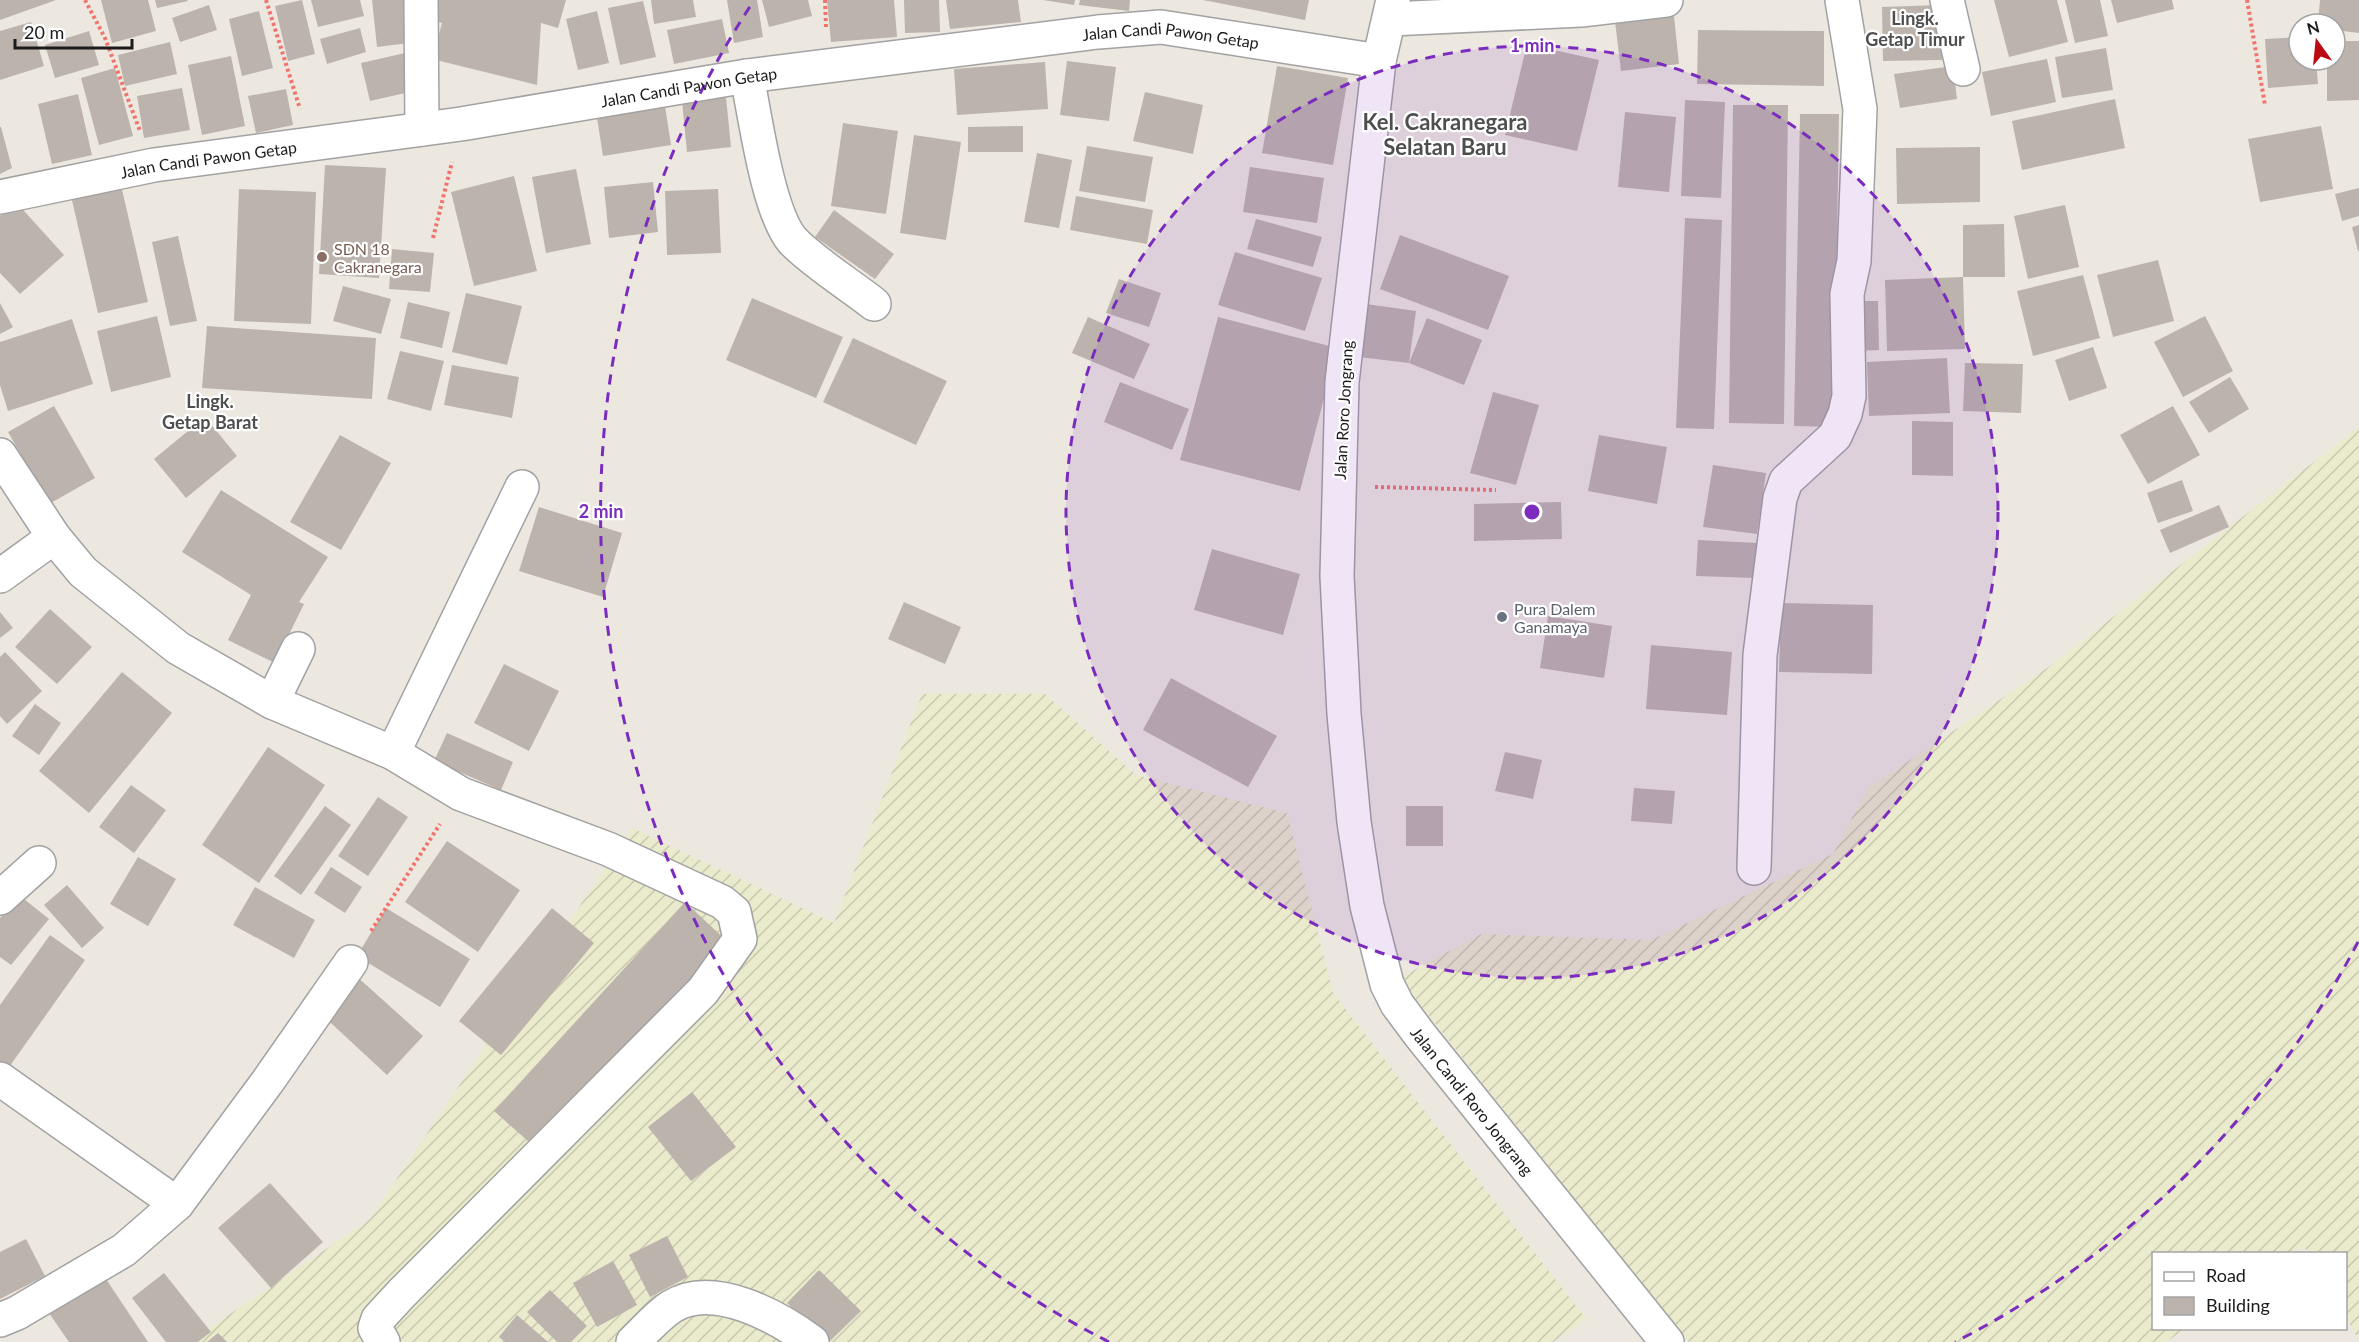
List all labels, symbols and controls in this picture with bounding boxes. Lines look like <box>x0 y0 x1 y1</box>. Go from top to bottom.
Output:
district label: Lingk. Getap Timur <box>1865 7 1965 50</box>
scale bar <box>15 12 132 50</box>
north arrow <box>2287 12 2347 72</box>
text: N <box>2305 16 2321 38</box>
street label: Jalan Candi Pawon Getap <box>1081 17 1260 52</box>
text: 20 m <box>24 21 64 43</box>
text: 1 min <box>1510 34 1554 56</box>
street label: Jalan Candi Pawon Getap <box>599 63 778 110</box>
district label: Kel. Cakranegara Selatan Baru <box>1363 108 1527 160</box>
street label: Jalan Candi Pawon Getap <box>118 137 298 181</box>
place label: SDN 18 Cakranegara <box>334 239 422 276</box>
marker: SDN 18 Cakranegara <box>315 250 329 264</box>
street label: Jalan Roro Jongrang <box>1330 340 1356 480</box>
district label: Lingk. Getap Barat <box>162 390 258 433</box>
text: 2 min <box>579 500 623 522</box>
centre of rings <box>1522 502 1542 522</box>
place label: Pura Dalem Ganamaya <box>1514 599 1596 636</box>
marker: Pura Dalem Ganamaya <box>1495 610 1509 624</box>
street label: Jalan Candi Roro Jongrang <box>1408 1023 1538 1178</box>
legend <box>2152 1252 2347 1330</box>
text: Road <box>2206 1264 2246 1286</box>
text: Building <box>2206 1294 2270 1316</box>

